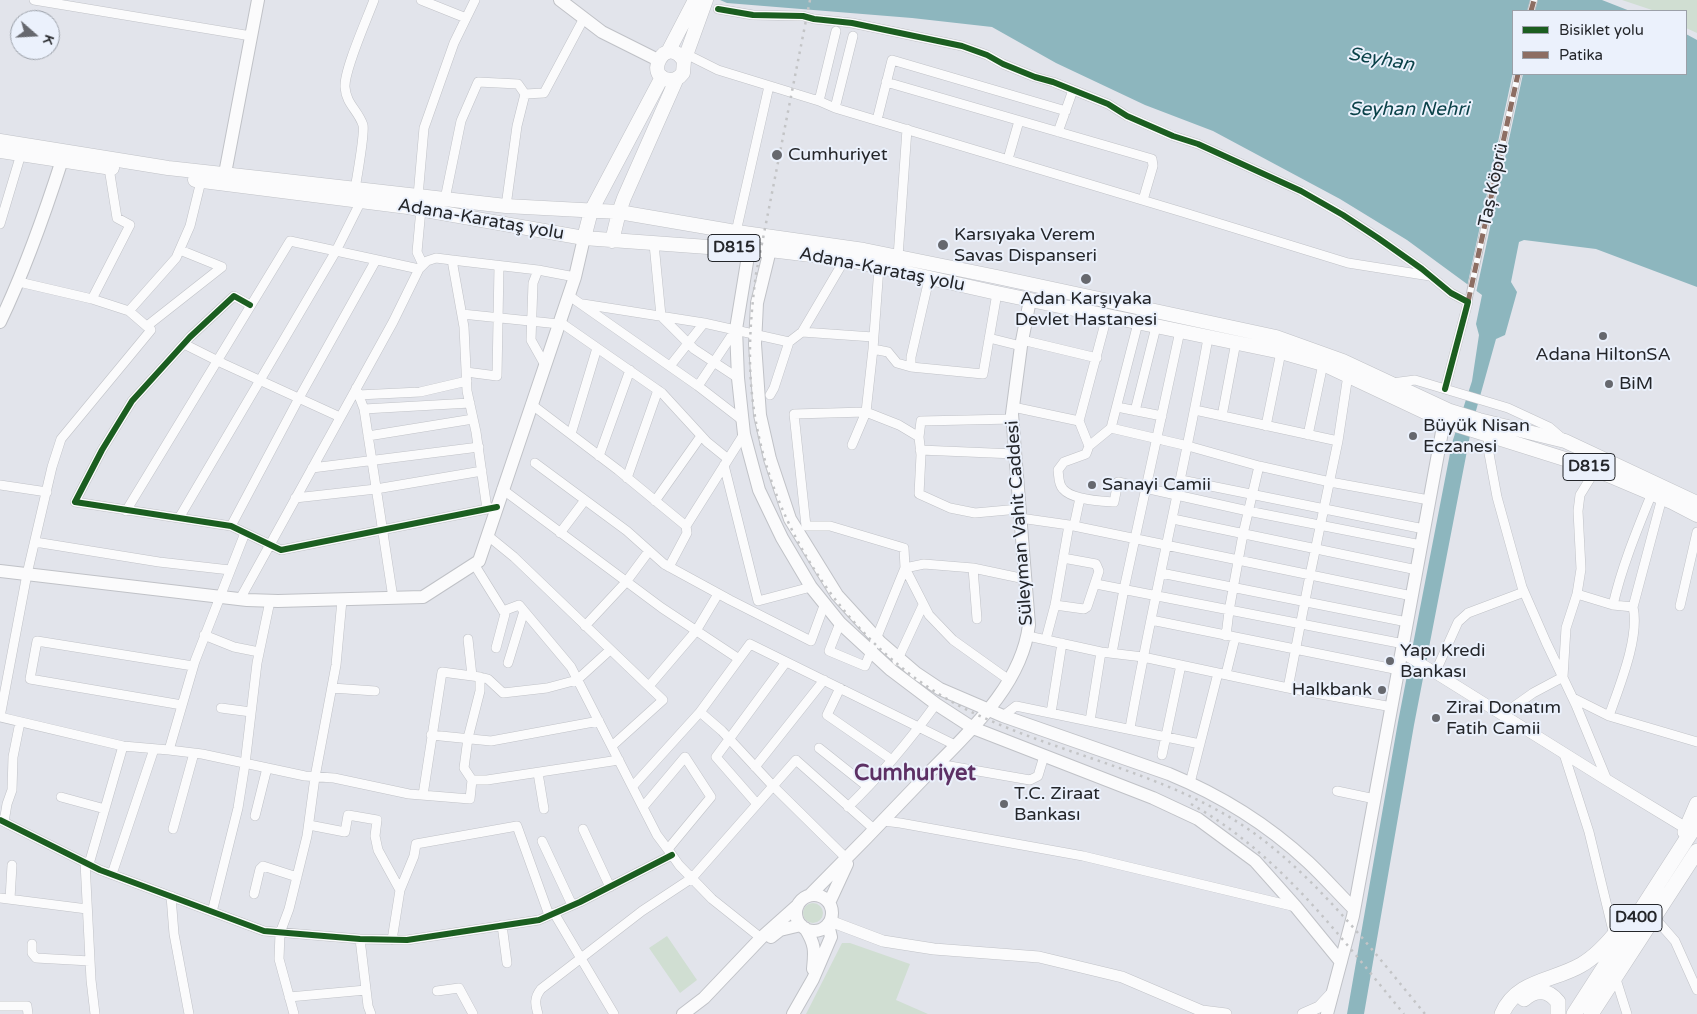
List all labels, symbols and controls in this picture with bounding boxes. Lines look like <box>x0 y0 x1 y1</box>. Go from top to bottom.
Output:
north arrow <box>10 10 60 60</box>
legend <box>1512 10 1687 75</box>
text: Bisiklet yolu <box>1559 21 1644 39</box>
text: K <box>39 33 58 47</box>
water label: Seyhan <box>1346 43 1416 77</box>
text: Patika <box>1559 46 1603 64</box>
water label: Seyhan Nehri <box>1349 99 1469 121</box>
street label: Taș Köprü <box>1475 141 1513 229</box>
place label: Cumhuriyet <box>788 144 888 166</box>
marker: Cumhuriyet <box>770 148 784 162</box>
street label: Adana-Karataş yolu <box>396 195 566 245</box>
place label: Karsıyaka Verem Savas Dispanseri <box>954 224 1097 266</box>
road number: D815 <box>708 234 760 262</box>
marker: Karsıyaka Verem Savas Dispanseri <box>936 238 950 252</box>
street label: Adana-Karataş yolu <box>797 243 967 297</box>
marker: Adan Karşıyaka Devlet Hastanesi <box>1079 272 1093 286</box>
place label: Adan Karşıyaka Devlet Hastanesi <box>1015 288 1157 330</box>
marker: Adana HiltonSA <box>1597 330 1609 342</box>
place label: Adana HiltonSA <box>1535 344 1671 366</box>
place label: BiM <box>1619 373 1653 395</box>
marker: BiM <box>1603 378 1615 390</box>
place label: Büyük Nisan Eczanesi <box>1423 415 1530 458</box>
street label: Süleyman Vahit Caddesi <box>1002 420 1038 626</box>
marker: Büyük Nisan Eczanesi <box>1407 430 1419 442</box>
road number: D815 <box>1563 454 1615 481</box>
place label: Sanayi Camii <box>1102 474 1211 496</box>
marker: Sanayi Camii <box>1086 479 1098 491</box>
place label: Yapı Kredi Bankası <box>1400 640 1485 682</box>
marker: Yapı Kredi Bankası <box>1384 655 1396 667</box>
place label: Halkbank <box>1292 679 1372 701</box>
marker: Halkbank <box>1376 684 1388 696</box>
place label: Zirai Donatım Fatih Camii <box>1446 697 1561 740</box>
marker: Zirai Donatım Fatih Camii <box>1430 712 1442 724</box>
district label: Cumhuriyet <box>854 761 976 787</box>
place label: T.C. Ziraat Bankası <box>1014 783 1100 826</box>
marker: T.C. Ziraat Bankası <box>998 798 1010 810</box>
road number: D400 <box>1610 904 1662 931</box>

